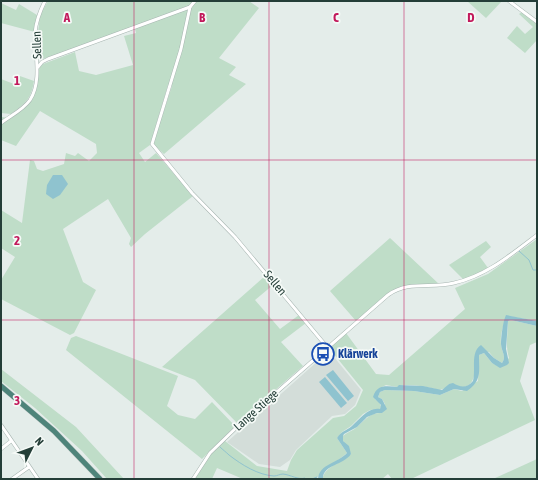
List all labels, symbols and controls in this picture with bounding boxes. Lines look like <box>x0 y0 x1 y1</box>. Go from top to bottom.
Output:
text: A <box>63 10 71 25</box>
text: B <box>199 10 206 25</box>
text: C <box>333 10 339 25</box>
text: D <box>467 10 475 25</box>
street label: Sellen <box>30 31 44 59</box>
text: 1 <box>14 73 20 88</box>
text: 2 <box>14 233 20 248</box>
street label: Sellen <box>261 268 289 298</box>
bus stop icon: Klärwerk <box>310 341 336 367</box>
place label: Klärwerk <box>338 347 378 361</box>
street label: Lange Stiege <box>231 386 281 434</box>
text: 3 <box>14 393 20 408</box>
north arrow <box>12 428 52 468</box>
text: N <box>33 435 46 448</box>

